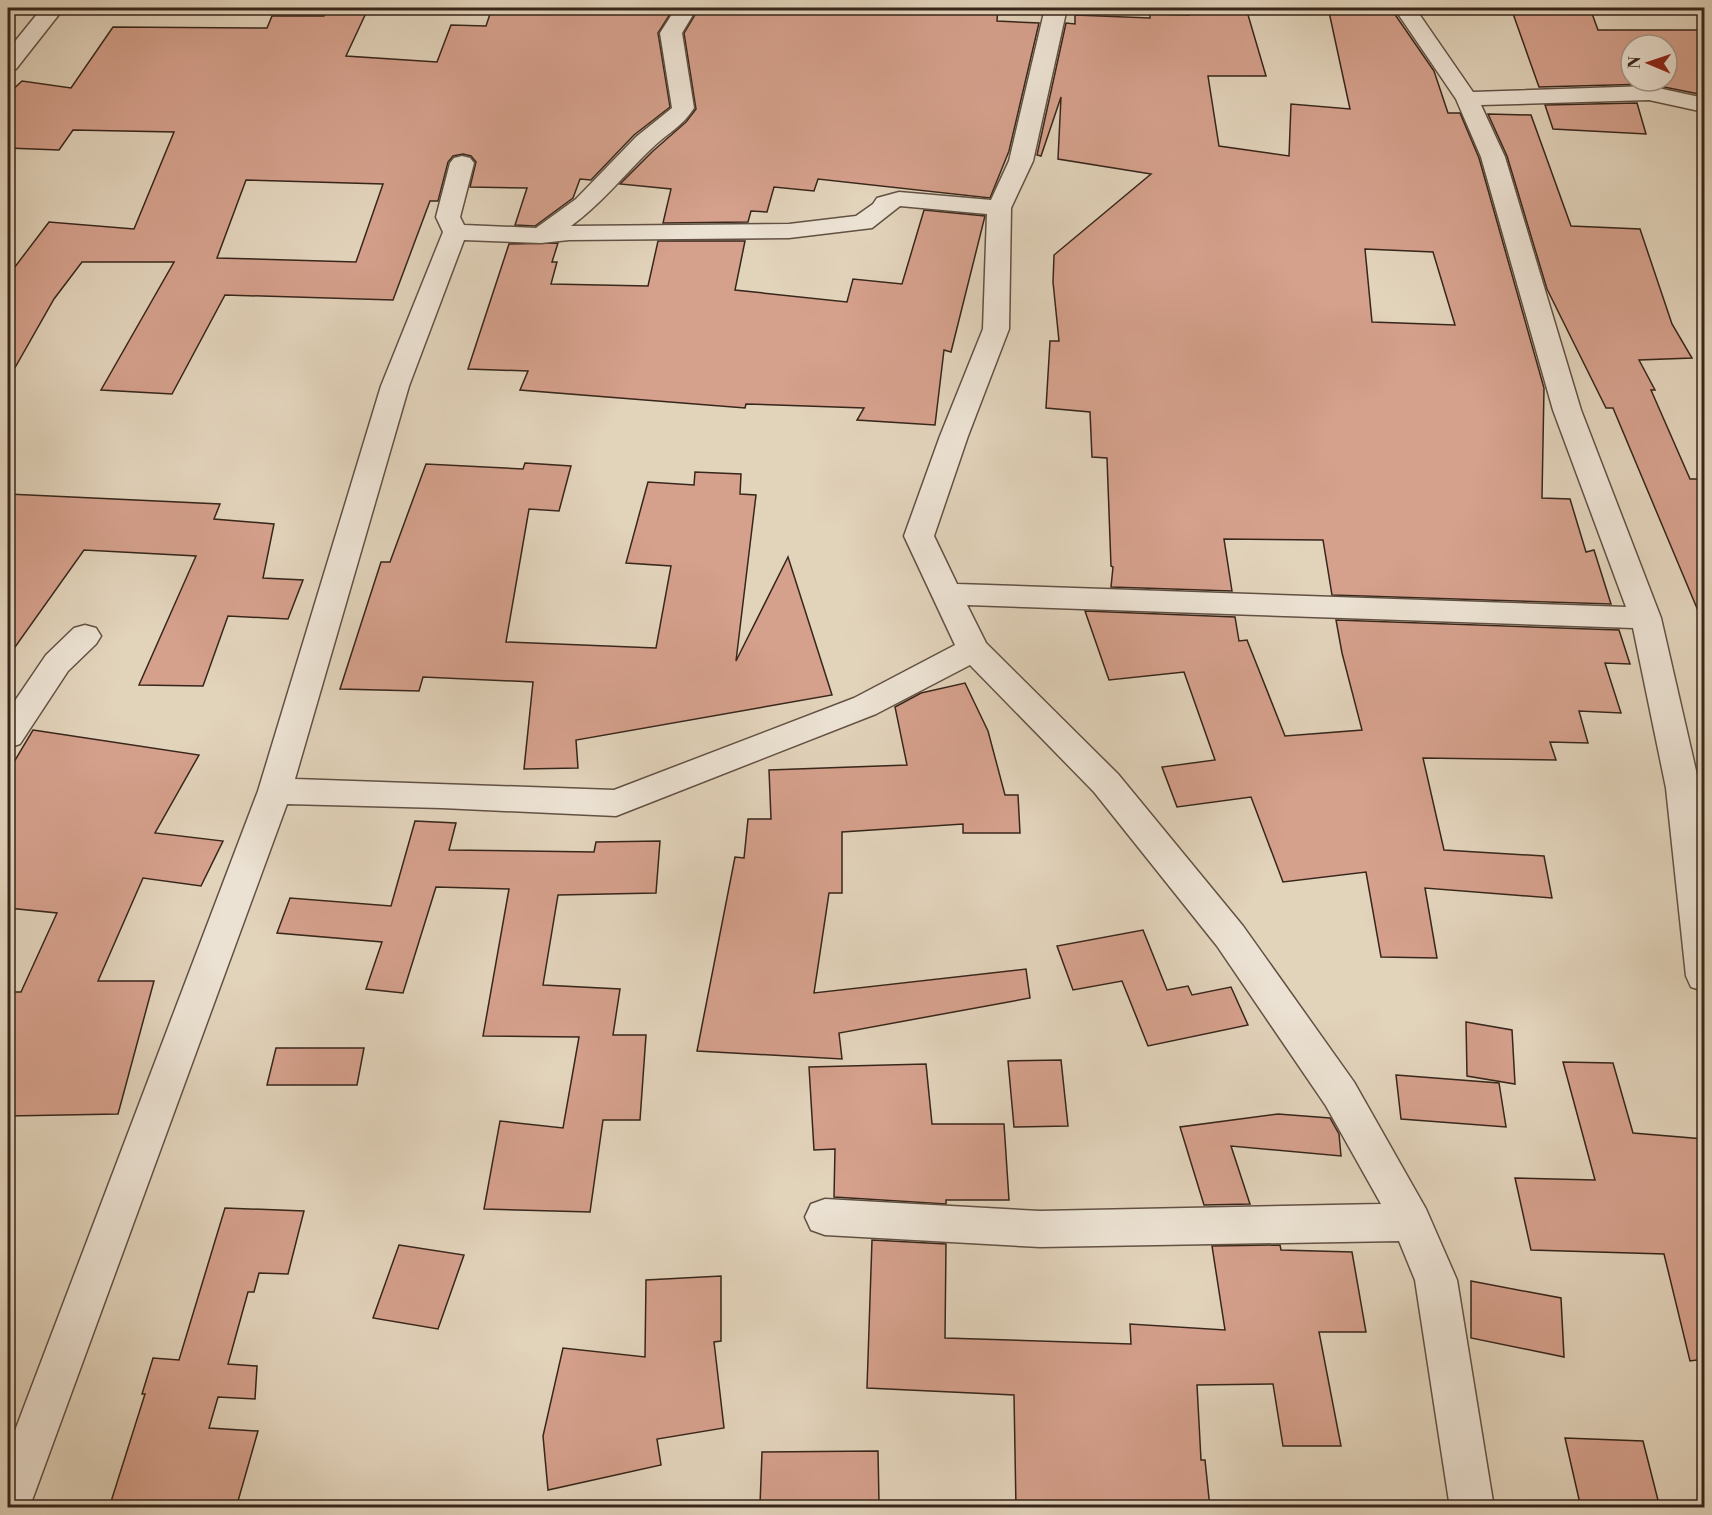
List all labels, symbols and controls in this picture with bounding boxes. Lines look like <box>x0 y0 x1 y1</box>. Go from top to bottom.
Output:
north arrow <box>1619 33 1679 93</box>
text: N <box>1625 55 1645 69</box>

